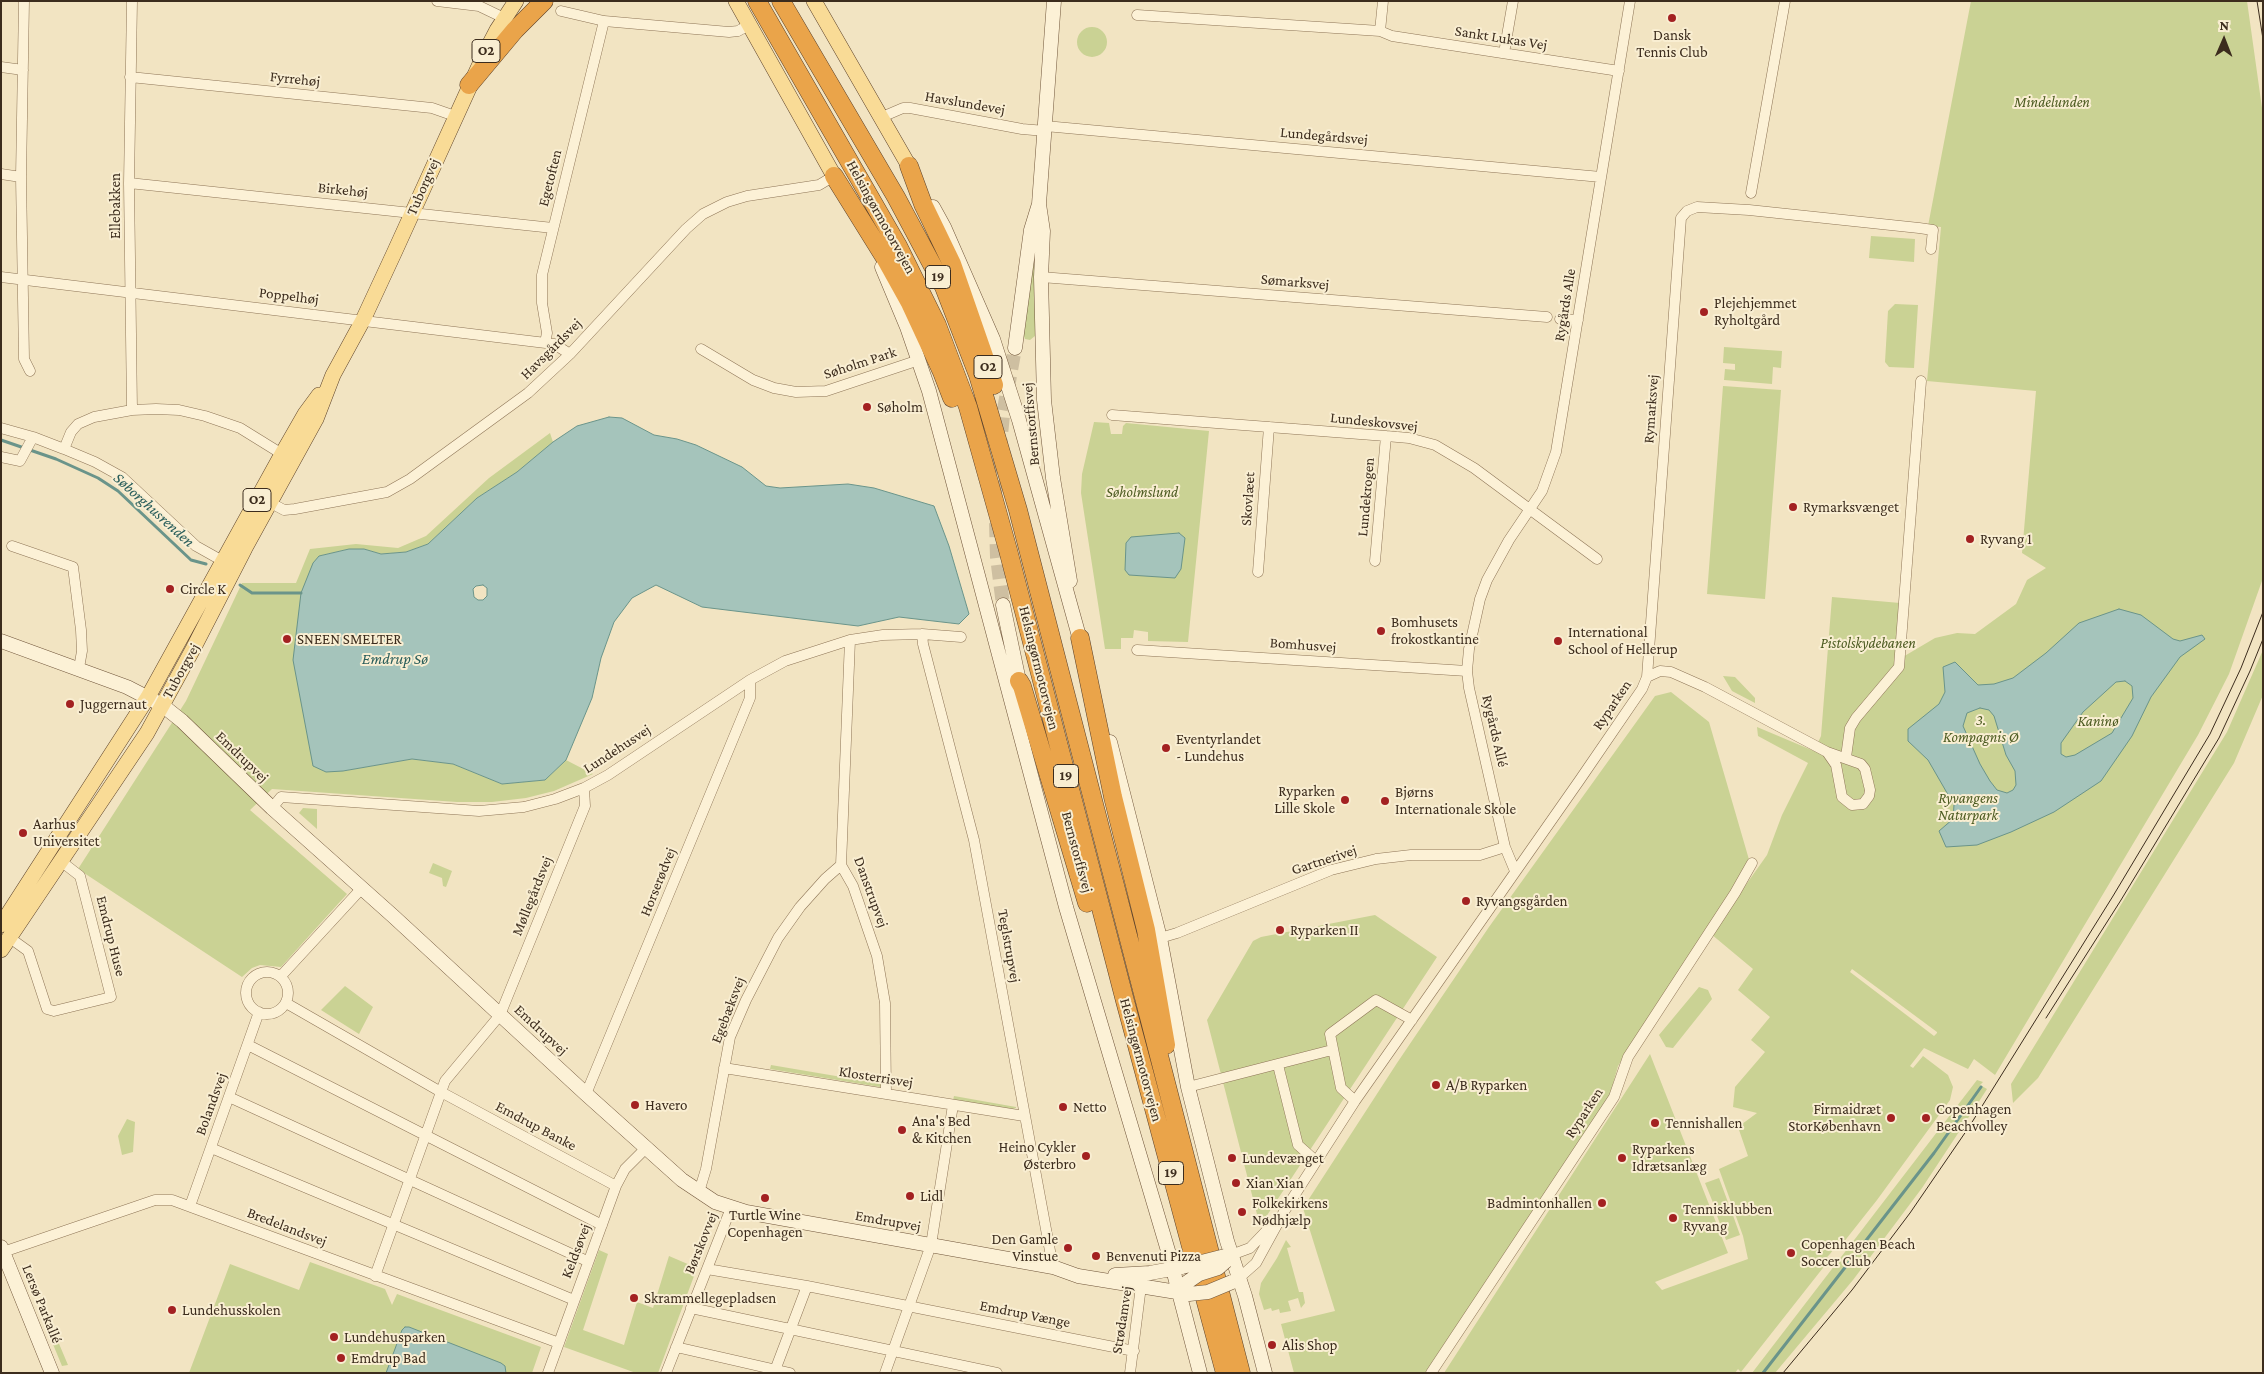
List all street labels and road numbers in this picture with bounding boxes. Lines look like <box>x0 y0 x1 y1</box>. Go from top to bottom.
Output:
street label: Sankt Lukas Vej <box>1454 22 1548 54</box>
road number: O2 <box>472 40 500 62</box>
street label: Fyrrehøj <box>269 67 321 91</box>
street label: Havslundevej <box>924 87 1006 119</box>
street label: Lundegårdsvej <box>1279 123 1369 149</box>
street label: Egetoften <box>534 148 566 208</box>
street label: Tuborgvej <box>402 156 444 218</box>
street label: Helsingørmotorvejen <box>842 157 920 277</box>
street label: Ellebakken <box>106 173 124 239</box>
street label: Birkehøj <box>317 178 369 202</box>
road number: 19 <box>926 266 950 288</box>
street label: Rygårds Alle <box>1550 267 1580 343</box>
street label: Sømarksvej <box>1260 270 1330 294</box>
street label: Poppelhøj <box>258 283 320 309</box>
street label: Havsgårdsvej <box>517 315 585 383</box>
street label: Søholm Park <box>821 343 899 383</box>
road number: O2 <box>974 356 1002 378</box>
street label: Rymarksvej <box>1640 374 1662 444</box>
street label: Bernstorffsvej <box>1018 382 1044 466</box>
street label: Lundeskovsvej <box>1329 408 1419 436</box>
street label: Lundekrogen <box>1354 457 1378 537</box>
street label: Skovlæet <box>1237 471 1259 527</box>
road number: O2 <box>243 488 271 512</box>
street label: Helsingørmotorvejen <box>1015 604 1063 732</box>
street label: Bomhusvej <box>1269 634 1337 656</box>
street label: Tuborgvej <box>158 640 204 702</box>
street label: Ryparken <box>1589 676 1635 734</box>
street label: Rygårds Allé <box>1478 693 1512 769</box>
street label: Lundehusvej <box>580 721 654 777</box>
street label: Emdrupvej <box>212 727 272 787</box>
road number: 19 <box>1054 764 1078 788</box>
street label: Bernstorffsvej <box>1058 809 1096 895</box>
street label: Gartnerivej <box>1289 841 1359 879</box>
street label: Horserødvej <box>636 845 680 919</box>
street label: Møllegårdsvej <box>508 854 556 938</box>
street label: Danstrupvej <box>850 854 892 930</box>
street label: Emdrup Huse <box>92 894 130 978</box>
street label: Teglstrupvej <box>994 908 1024 984</box>
street label: Egebæksvej <box>707 974 749 1046</box>
street label: Helsingørmotorvejen <box>1116 996 1166 1124</box>
street label: Emdrupvej <box>511 1001 571 1059</box>
street label: Klosterrisvej <box>838 1062 914 1092</box>
street label: Bolandsvej <box>191 1070 231 1138</box>
street label: Ryparken <box>1561 1084 1607 1142</box>
street label: Emdrup Banke <box>493 1097 579 1155</box>
road number: 19 <box>1158 1162 1184 1184</box>
street label: Bredelandsvej <box>245 1204 329 1250</box>
street label: Emdrupvej <box>854 1206 922 1236</box>
street label: Børskovvej <box>680 1209 722 1277</box>
street label: Keldsøvej <box>557 1221 595 1281</box>
street label: Lersø Parkallé <box>18 1262 66 1346</box>
street label: Strødamvej <box>1108 1285 1136 1355</box>
street label: Emdrup Vænge <box>978 1296 1072 1332</box>

